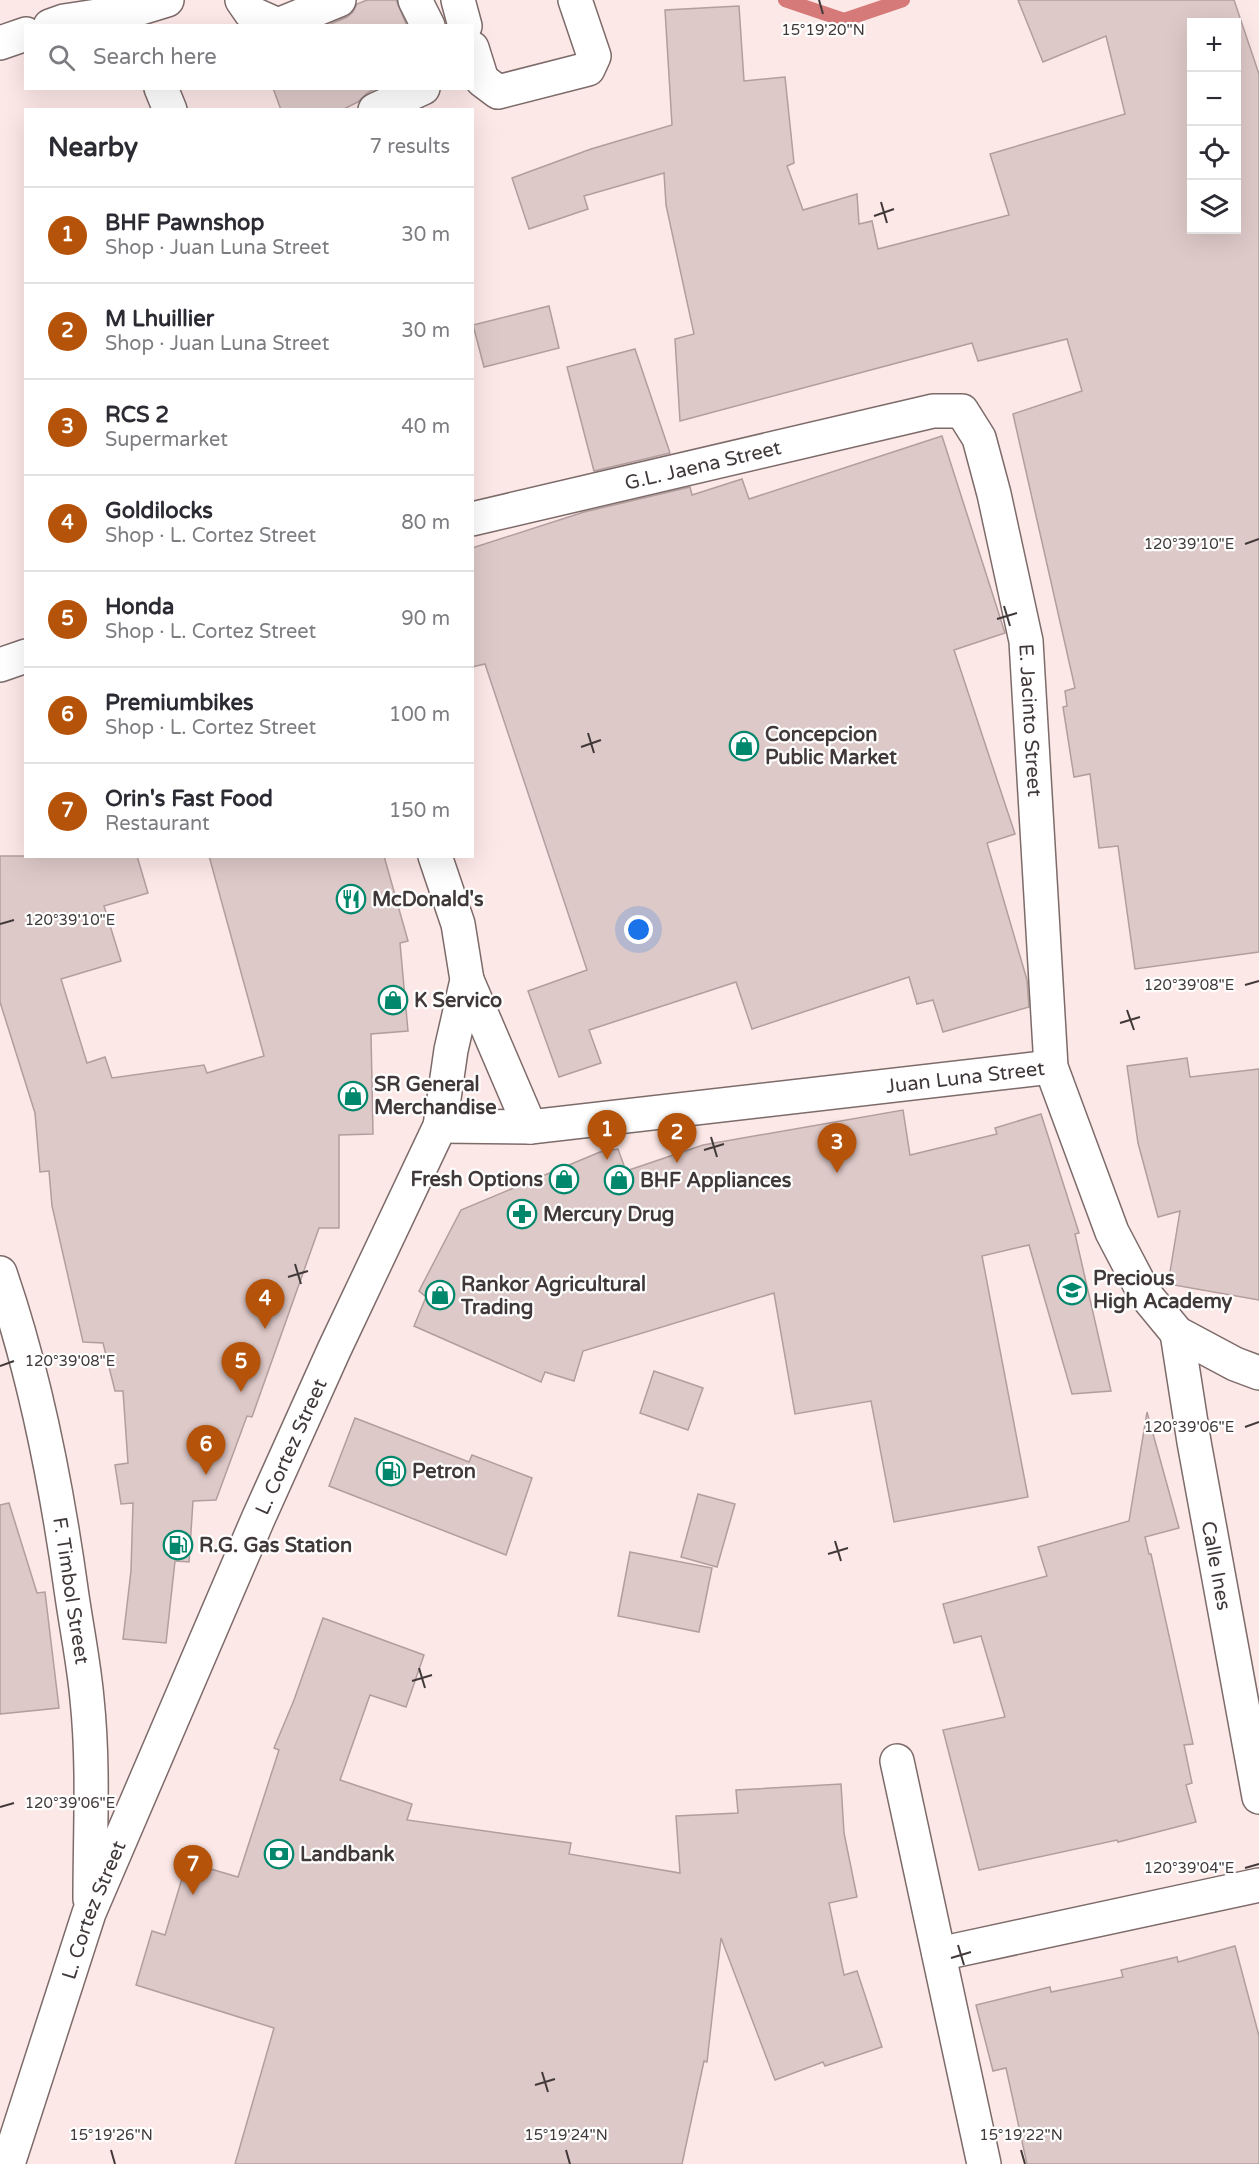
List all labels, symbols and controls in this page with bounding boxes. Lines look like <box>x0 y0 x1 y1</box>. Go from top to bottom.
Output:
map controls <box>1187 18 1241 234</box>
button: + <box>1187 18 1241 72</box>
text: 15°19'20"N <box>781 21 865 39</box>
search box <box>24 24 474 90</box>
icon: search <box>45 41 78 74</box>
text: Search here <box>93 44 217 70</box>
button: − <box>1187 72 1241 126</box>
button: locate <box>1187 126 1241 180</box>
text: Nearby <box>48 132 138 163</box>
text: 7 results <box>370 135 450 159</box>
button: layers <box>1187 180 1241 234</box>
text: BHF Pawnshop <box>105 210 264 236</box>
text: 1 <box>61 223 74 247</box>
text: 30 m <box>401 223 450 247</box>
text: Shop · Juan Luna Street <box>105 236 329 260</box>
text: M Lhuillier <box>105 306 214 332</box>
text: 2 <box>61 319 74 343</box>
text: 30 m <box>401 319 450 343</box>
text: Shop · Juan Luna Street <box>105 332 329 356</box>
text: RCS 2 <box>105 402 169 428</box>
text: 3 <box>61 415 74 439</box>
text: 40 m <box>401 415 450 439</box>
text: Supermarket <box>105 428 228 452</box>
street label: G.L. Jaena Street <box>622 436 784 496</box>
text: Goldilocks <box>105 498 213 524</box>
text: 4 <box>61 511 74 535</box>
text: 80 m <box>401 511 450 535</box>
text: Shop · L. Cortez Street <box>105 524 316 548</box>
text: 120°39'10"E <box>1144 535 1234 553</box>
text: Honda <box>105 594 174 620</box>
text: 5 <box>61 607 74 631</box>
text: 90 m <box>401 607 450 631</box>
text: Shop · L. Cortez Street <box>105 620 316 644</box>
street label: E. Jacinto Street <box>1013 643 1046 798</box>
text: Premiumbikes <box>105 690 254 716</box>
text: 6 <box>61 703 74 727</box>
text: 100 m <box>389 703 450 727</box>
text: Shop · L. Cortez Street <box>105 716 316 740</box>
place label: Concepcion Public Market <box>765 723 897 770</box>
shop icon: Concepcion Public Market <box>728 730 760 762</box>
text: Orin's Fast Food <box>105 786 273 812</box>
text: 7 <box>61 799 74 823</box>
text: 150 m <box>389 799 450 823</box>
text: Restaurant <box>105 812 210 836</box>
restaurant icon: McDonald's <box>335 883 367 915</box>
place label: McDonald's <box>372 888 484 912</box>
text: 120°39'10"E <box>25 911 115 929</box>
your location <box>624 915 653 944</box>
text: 120°39'08"E <box>1144 976 1234 994</box>
shop icon: K Servico <box>377 984 409 1016</box>
place label: K Servico <box>414 989 502 1013</box>
street label: Juan Luna Street <box>885 1057 1046 1099</box>
place label: SR General Merchandise <box>374 1073 497 1120</box>
shop icon: SR General Merchandise <box>337 1080 369 1112</box>
pin: 1 <box>588 1110 626 1160</box>
pin: 2 <box>658 1114 696 1163</box>
pin: 3 <box>818 1124 856 1173</box>
shop icon: Fresh Options <box>548 1163 580 1195</box>
shop icon: BHF Appliances <box>603 1164 635 1196</box>
place label: Fresh Options <box>411 1168 543 1192</box>
place label: BHF Appliances <box>640 1169 792 1193</box>
pharmacy icon: Mercury Drug <box>506 1198 538 1230</box>
place label: Mercury Drug <box>543 1203 674 1227</box>
place label: Precious High Academy <box>1093 1267 1233 1314</box>
place label: Rankor Agricultural Trading <box>460 1273 646 1320</box>
school or university icon: Precious High Academy <box>1056 1274 1088 1306</box>
shop icon: Rankor Agricultural Trading <box>424 1279 456 1311</box>
pin: 4 <box>246 1280 284 1329</box>
pin: 5 <box>222 1342 260 1392</box>
text: 120°39'08"E <box>25 1352 115 1370</box>
street label: L. Cortez Street <box>251 1375 333 1519</box>
text: 120°39'06"E <box>1144 1418 1234 1436</box>
pin: 6 <box>186 1426 226 1475</box>
fuel station icon: Petron <box>375 1455 407 1487</box>
place label: Petron <box>412 1460 476 1484</box>
street label: F. Timbol Street <box>47 1515 94 1666</box>
street label: Calle Ines <box>1196 1519 1236 1612</box>
fuel station icon: R.G. Gas Station <box>162 1529 194 1561</box>
place label: R.G. Gas Station <box>199 1534 352 1558</box>
text: 120°39'06"E <box>25 1794 115 1812</box>
street label: L. Cortez Street <box>57 1837 132 1983</box>
bank icon: Landbank <box>263 1838 295 1870</box>
place label: Landbank <box>300 1843 395 1867</box>
pin: 7 <box>174 1846 212 1895</box>
text: 120°39'04"E <box>1144 1859 1234 1877</box>
text: 15°19'26"N <box>69 2126 153 2144</box>
text: 15°19'24"N <box>524 2126 608 2144</box>
text: 15°19'22"N <box>979 2126 1063 2144</box>

